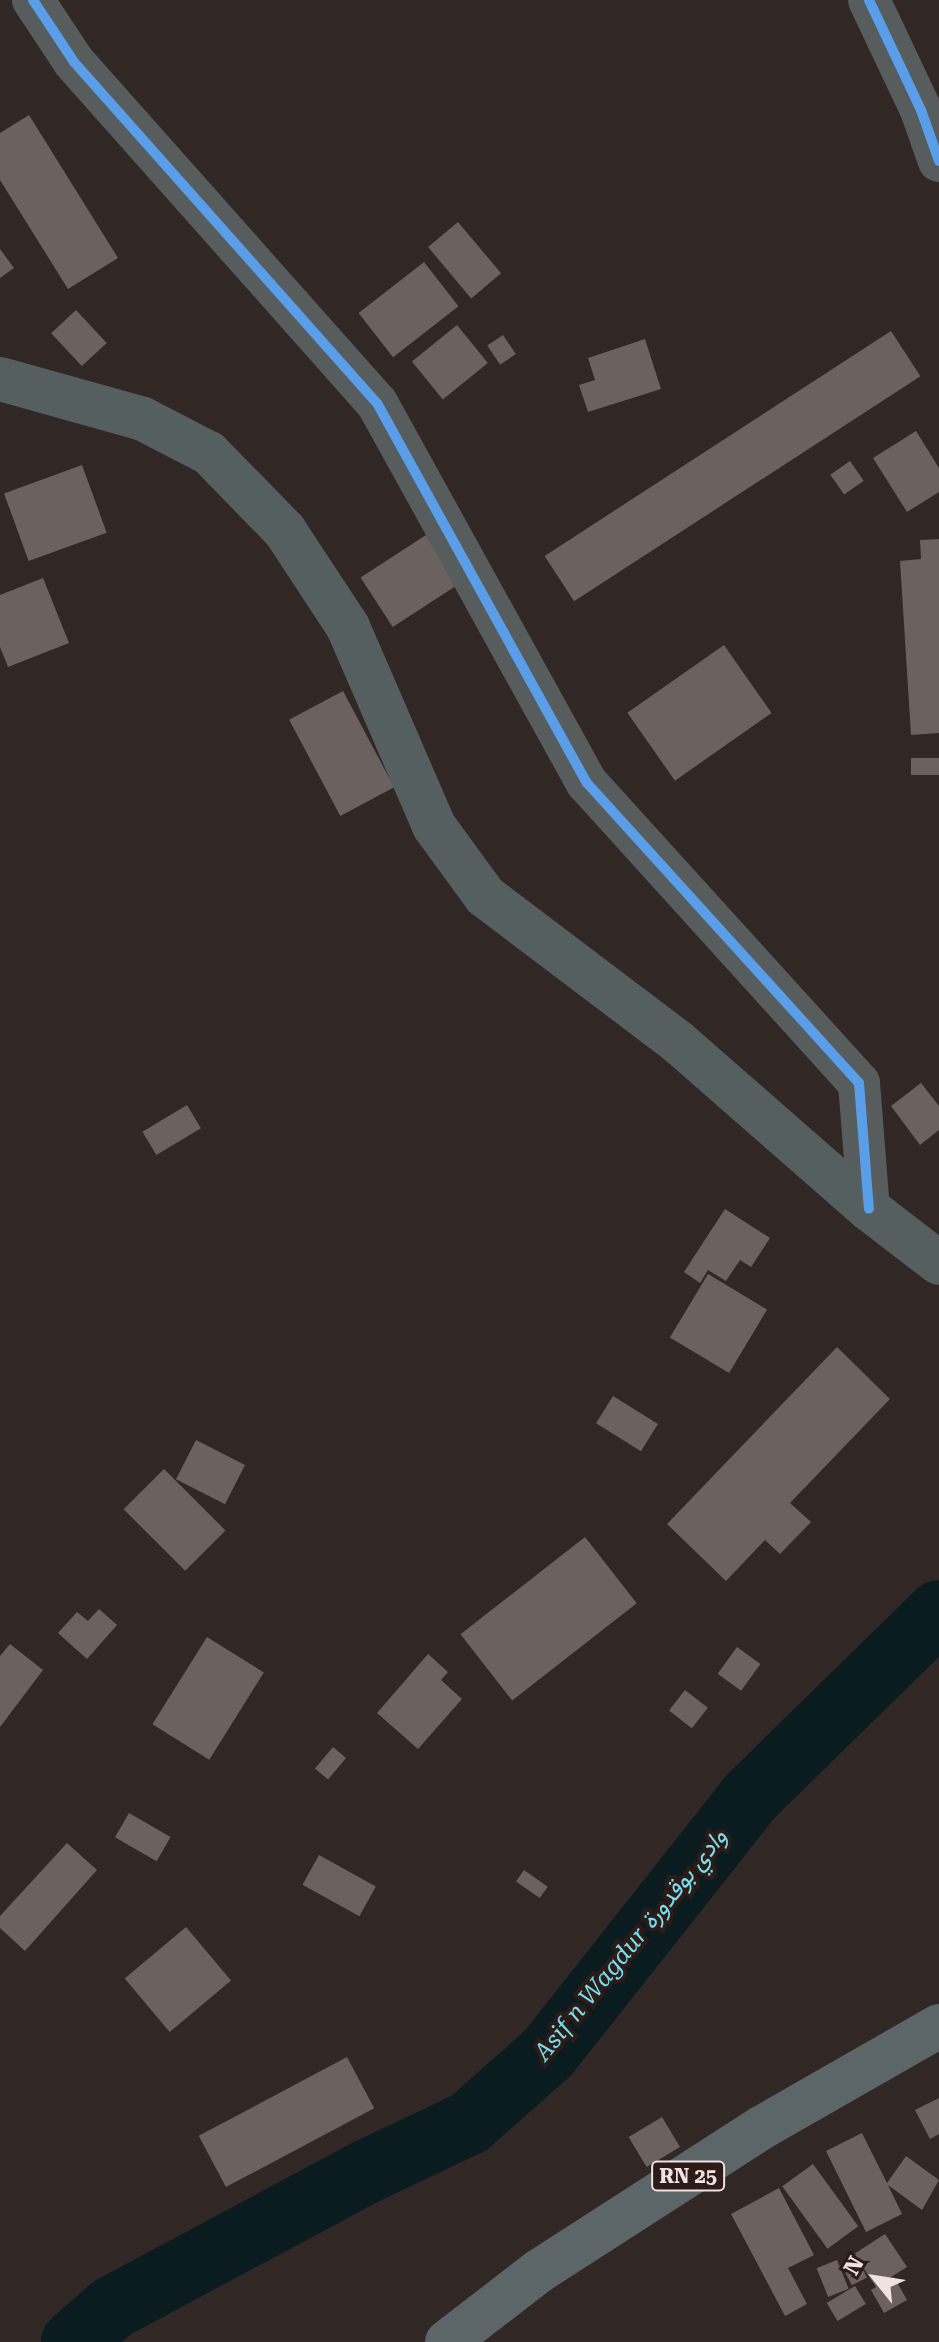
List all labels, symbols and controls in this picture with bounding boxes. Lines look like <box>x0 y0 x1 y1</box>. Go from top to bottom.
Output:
water label: Asif n Wagdur وادي بوقدورة <box>529 1823 733 2067</box>
road number: RN 25 <box>650 2160 726 2192</box>
north arrow <box>835 2238 915 2318</box>
text: N <box>839 2252 869 2279</box>

